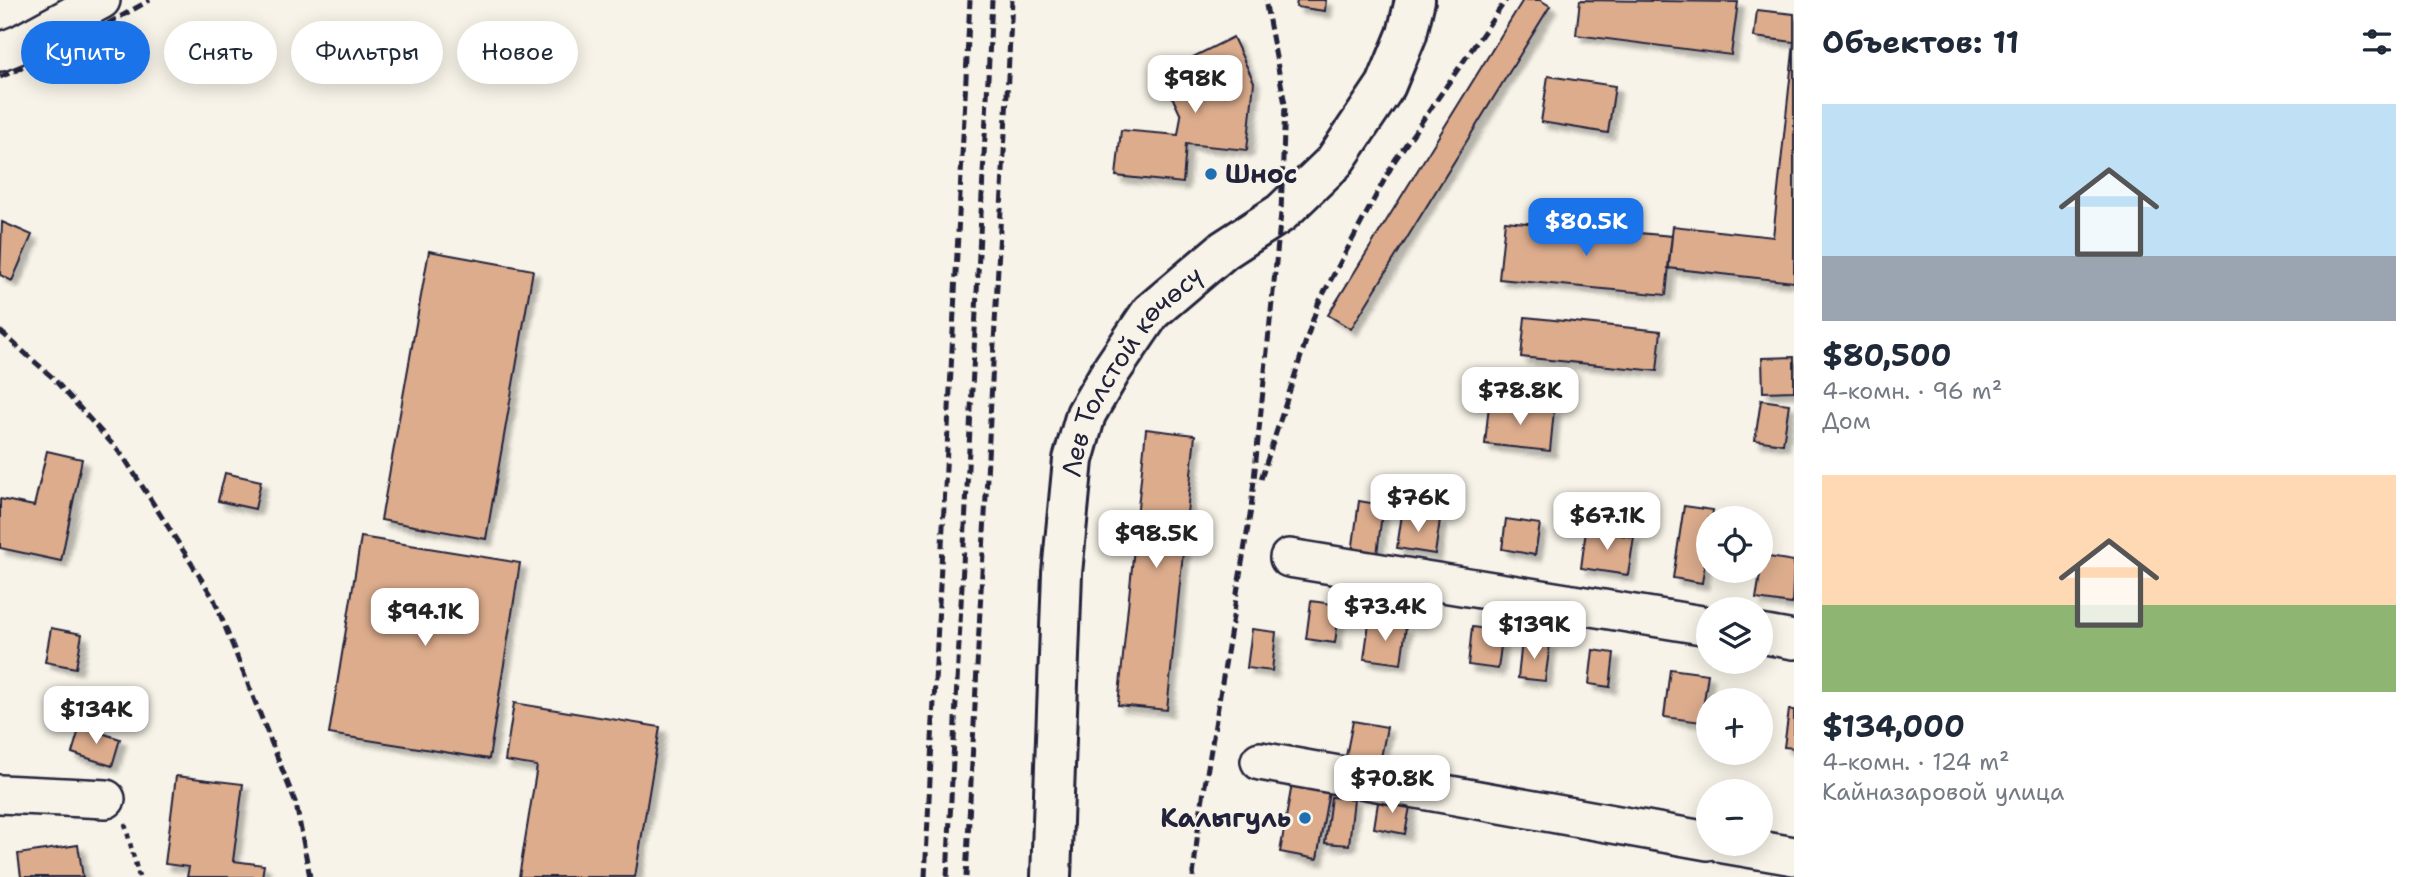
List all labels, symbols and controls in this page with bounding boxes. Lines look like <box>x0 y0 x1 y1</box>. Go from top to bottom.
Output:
chip: Купить <box>21 21 150 84</box>
chip: Снять <box>164 21 277 84</box>
chip: Фильтры <box>291 21 443 84</box>
chip: Новое <box>457 21 578 84</box>
text: Объектов: 11 <box>1822 22 2019 63</box>
icon: filters <box>2358 23 2396 61</box>
pin: $98K <box>1154 55 1236 115</box>
text: $98K <box>1164 63 1226 93</box>
icon: home <box>2046 149 2172 275</box>
place label: Шнос <box>1225 156 1298 191</box>
marker: Шнос <box>1203 166 1219 182</box>
pin: $80.5K <box>1529 198 1643 258</box>
text: $80.5K <box>1544 206 1628 236</box>
street label: Лев Толстой көчөсү <box>1053 258 1210 479</box>
text: $80,500 <box>1822 335 1952 376</box>
pin: $78.8K <box>1463 368 1577 427</box>
text: $78.8K <box>1478 375 1562 405</box>
text: 4-комн. · 96 m² <box>1822 376 2002 406</box>
text: Дом <box>1822 406 1871 436</box>
pin: $76K <box>1377 475 1459 534</box>
text: $76K <box>1386 482 1450 512</box>
pin: $67.1K <box>1550 492 1664 552</box>
text: $67.1K <box>1569 500 1645 530</box>
map controls <box>1696 506 1773 856</box>
button: locate <box>1696 506 1773 583</box>
pin: $98.5K <box>1099 510 1213 570</box>
text: $98.5K <box>1114 518 1198 548</box>
icon: home <box>2046 520 2172 646</box>
pin: $73.4K <box>1328 584 1442 643</box>
pin: $94.1K <box>368 588 482 648</box>
text: $73.4K <box>1344 591 1426 621</box>
text: $94.1K <box>387 596 463 626</box>
button: layers <box>1696 597 1773 674</box>
pin: $139K <box>1485 602 1583 661</box>
text: $139K <box>1498 609 1570 639</box>
pin: $134K <box>47 686 145 746</box>
button: + <box>1696 688 1773 765</box>
text: $134K <box>60 694 132 724</box>
text: $134,000 <box>1822 706 1965 747</box>
text: 4-комн. · 124 m² <box>1822 747 2010 777</box>
pin: $70.8K <box>1335 756 1449 815</box>
text: $70.8K <box>1350 763 1434 793</box>
text: Кайназаровой улица <box>1822 777 2064 807</box>
button: − <box>1696 779 1773 856</box>
place label: Калыгуль <box>1160 800 1291 835</box>
marker: Калыгуль <box>1297 810 1313 826</box>

